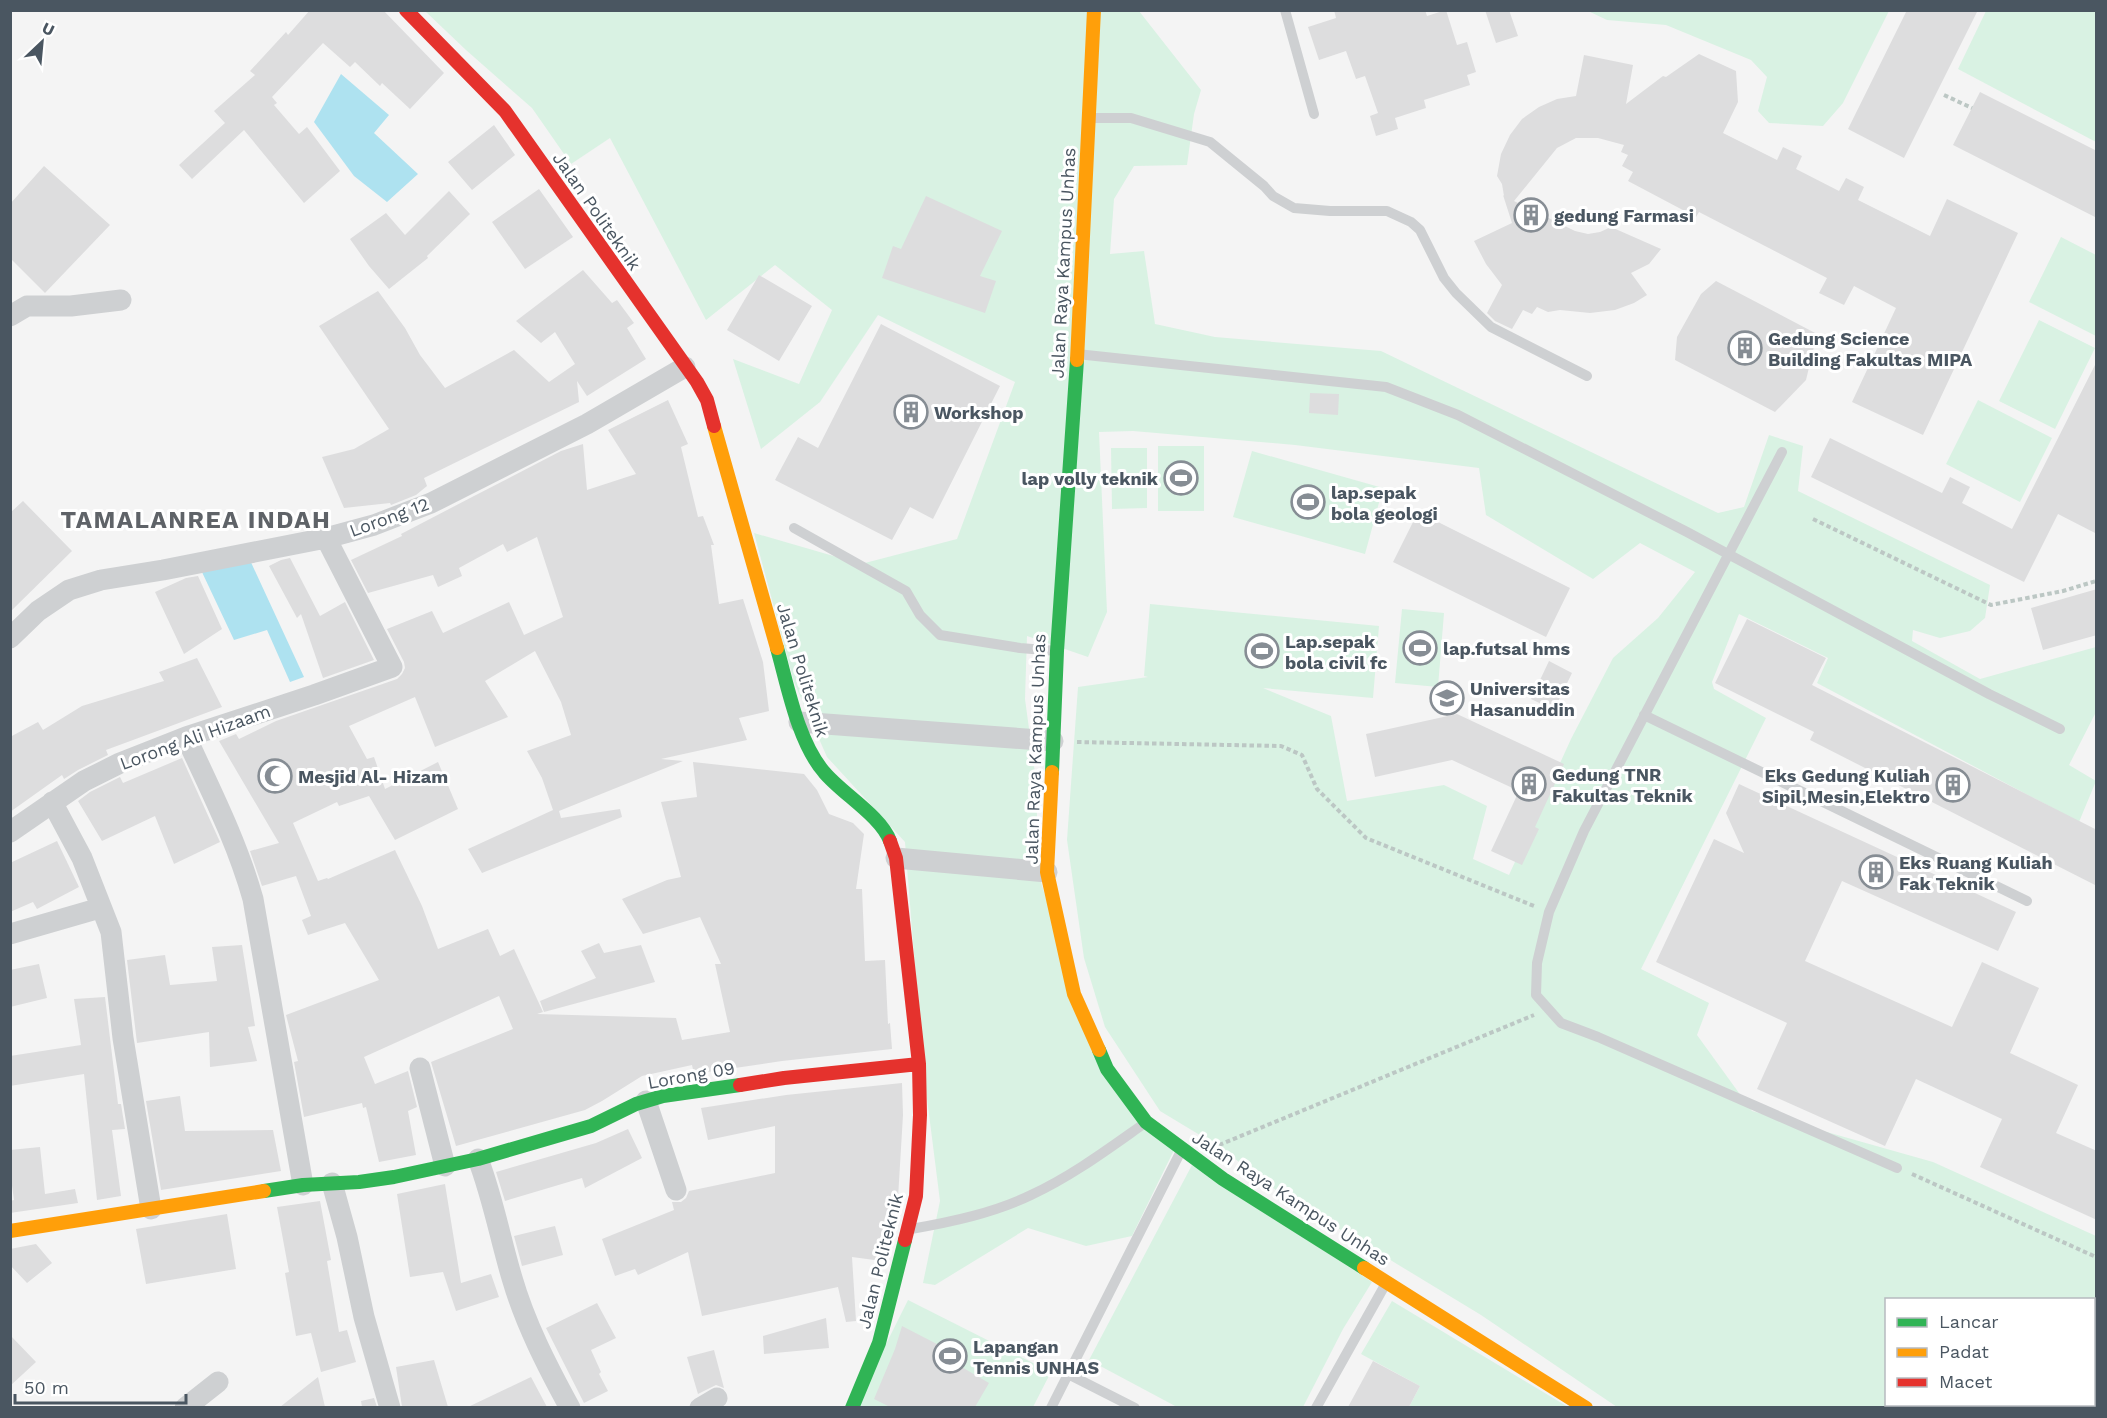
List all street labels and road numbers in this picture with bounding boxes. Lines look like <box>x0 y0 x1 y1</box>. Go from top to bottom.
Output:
street label: Jalan Raya Kampus Unhas <box>1046 147 1080 379</box>
street label: Jalan Politeknik <box>548 148 646 274</box>
street label: Lorong 12 <box>346 493 432 541</box>
street label: Jalan Politeknik <box>773 600 833 740</box>
street label: Jalan Raya Kampus Unhas <box>1020 633 1050 865</box>
street label: Lorong Ali Hizaam <box>117 700 273 774</box>
street label: Lorong 09 <box>646 1057 736 1093</box>
street label: Jalan Raya Kampus Unhas <box>1188 1126 1394 1270</box>
street label: Jalan Politeknik <box>853 1191 907 1331</box>

